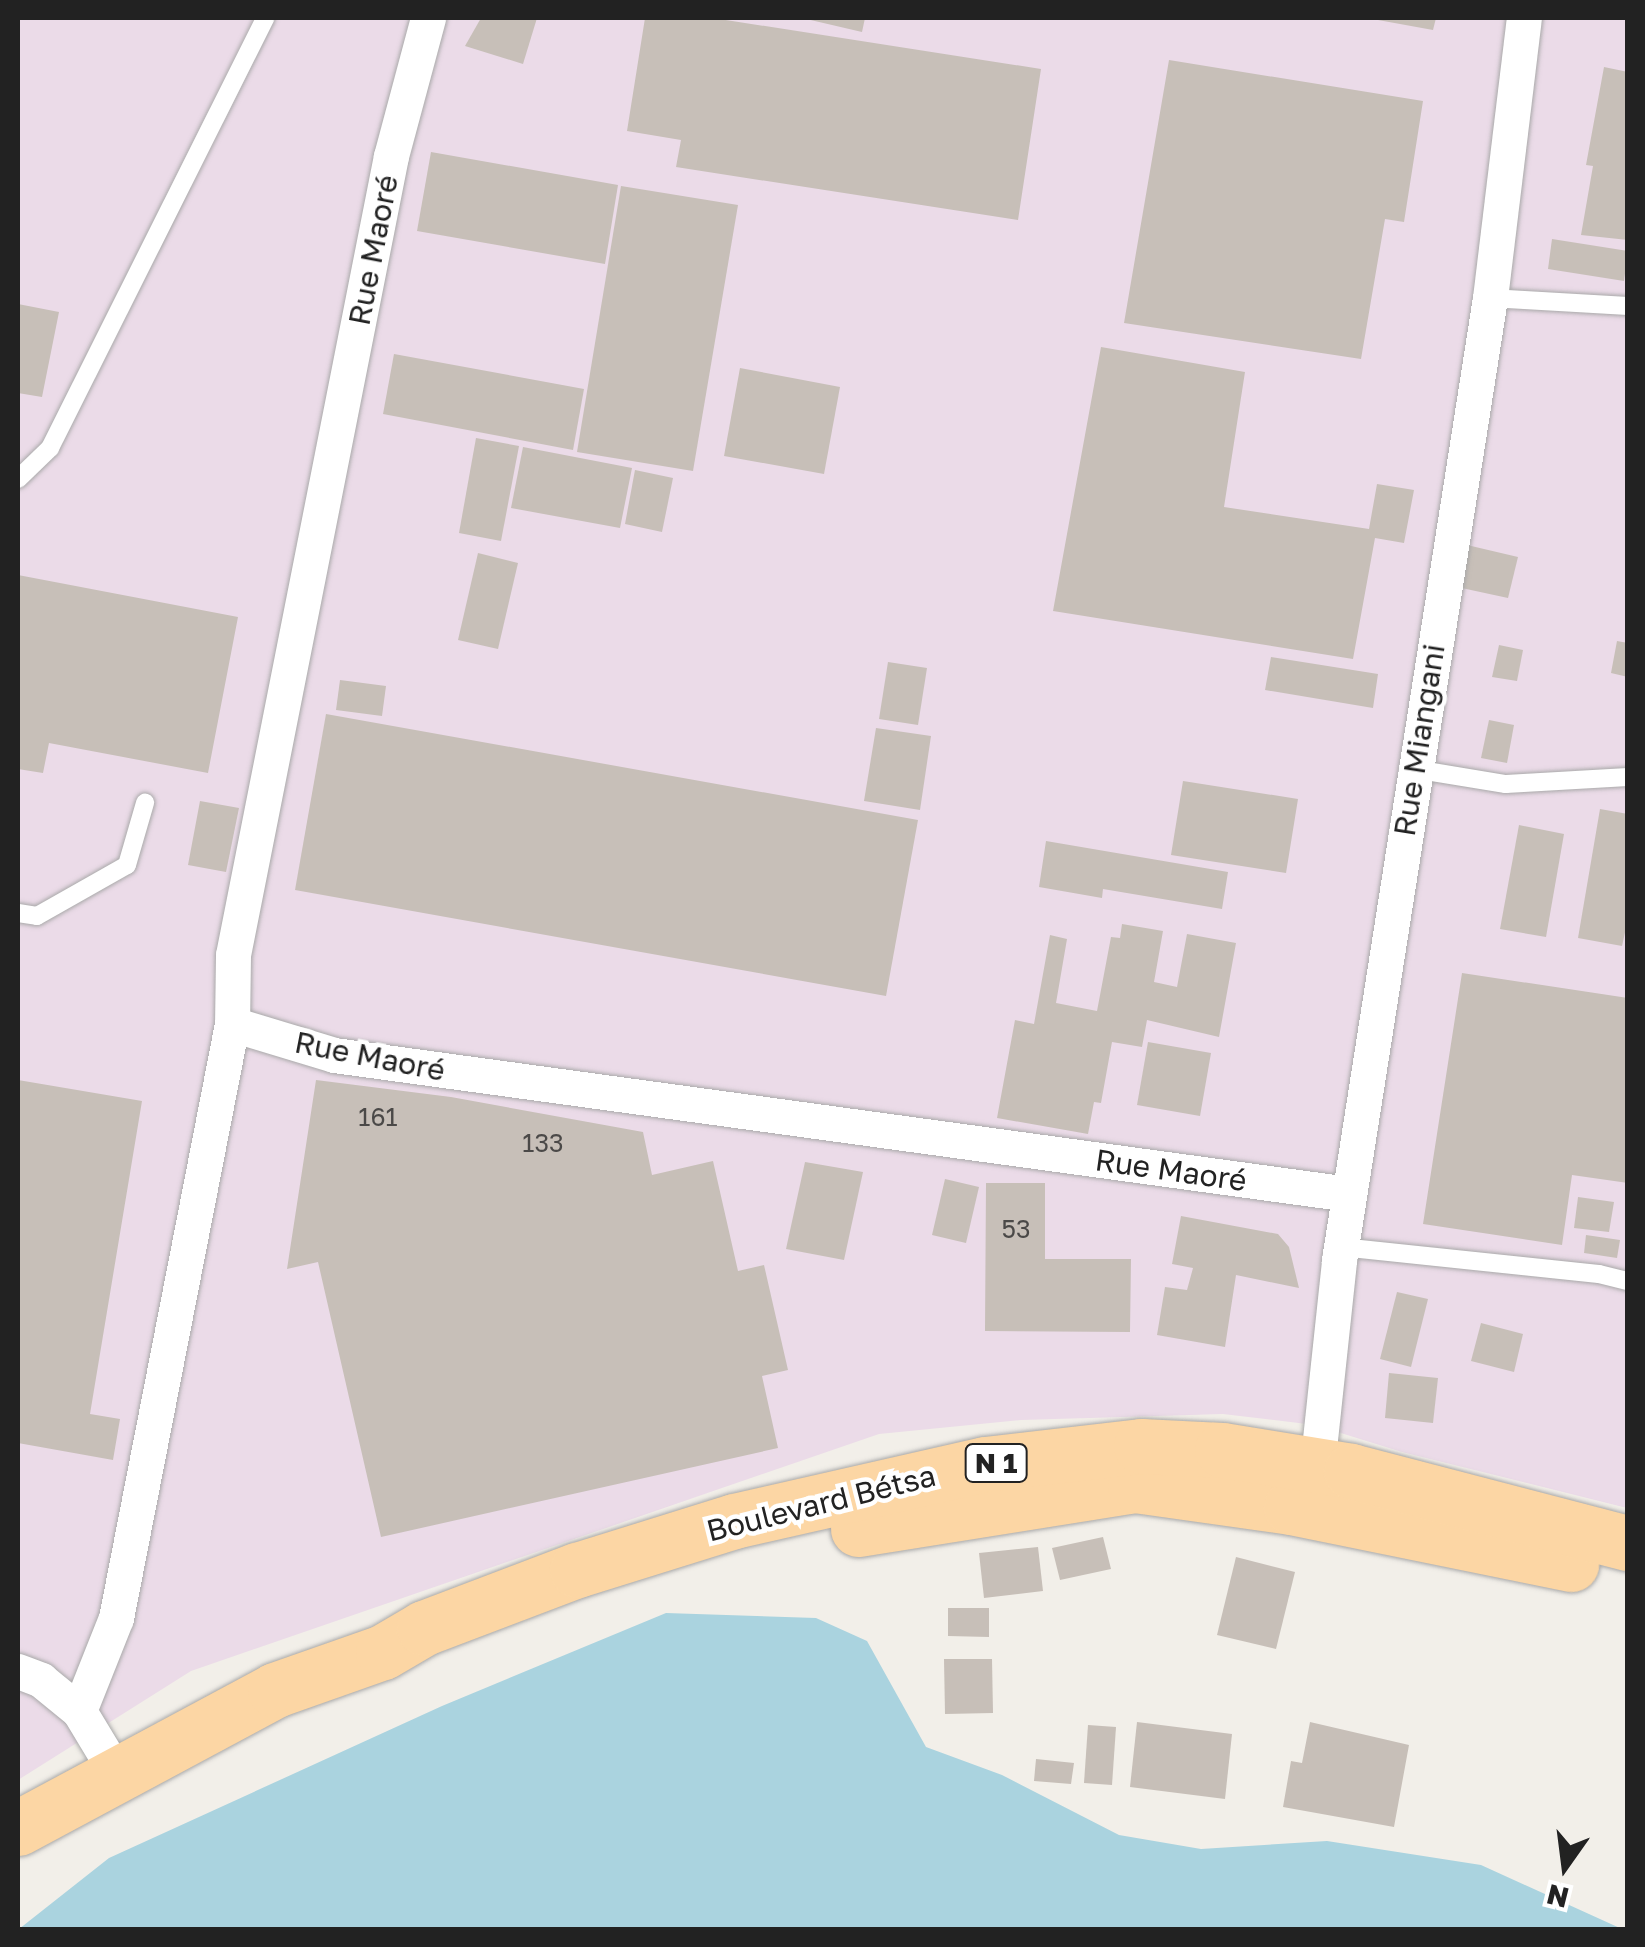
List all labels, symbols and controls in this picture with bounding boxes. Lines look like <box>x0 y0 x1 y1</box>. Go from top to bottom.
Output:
street label: Rue Maoré <box>341 172 405 328</box>
street label: Rue Miangani <box>1386 641 1452 839</box>
street label: Rue Maoré <box>292 1024 448 1088</box>
house number: 161 <box>358 1102 398 1132</box>
house number: 133 <box>522 1128 564 1158</box>
street label: Rue Maoré <box>1093 1142 1249 1198</box>
house number: 53 <box>1001 1214 1031 1244</box>
road number: N 1 <box>964 1440 1028 1486</box>
street label: Boulevard Bétsa <box>703 1457 939 1549</box>
north arrow <box>1515 1817 1615 1917</box>
text: N <box>1543 1878 1572 1915</box>

